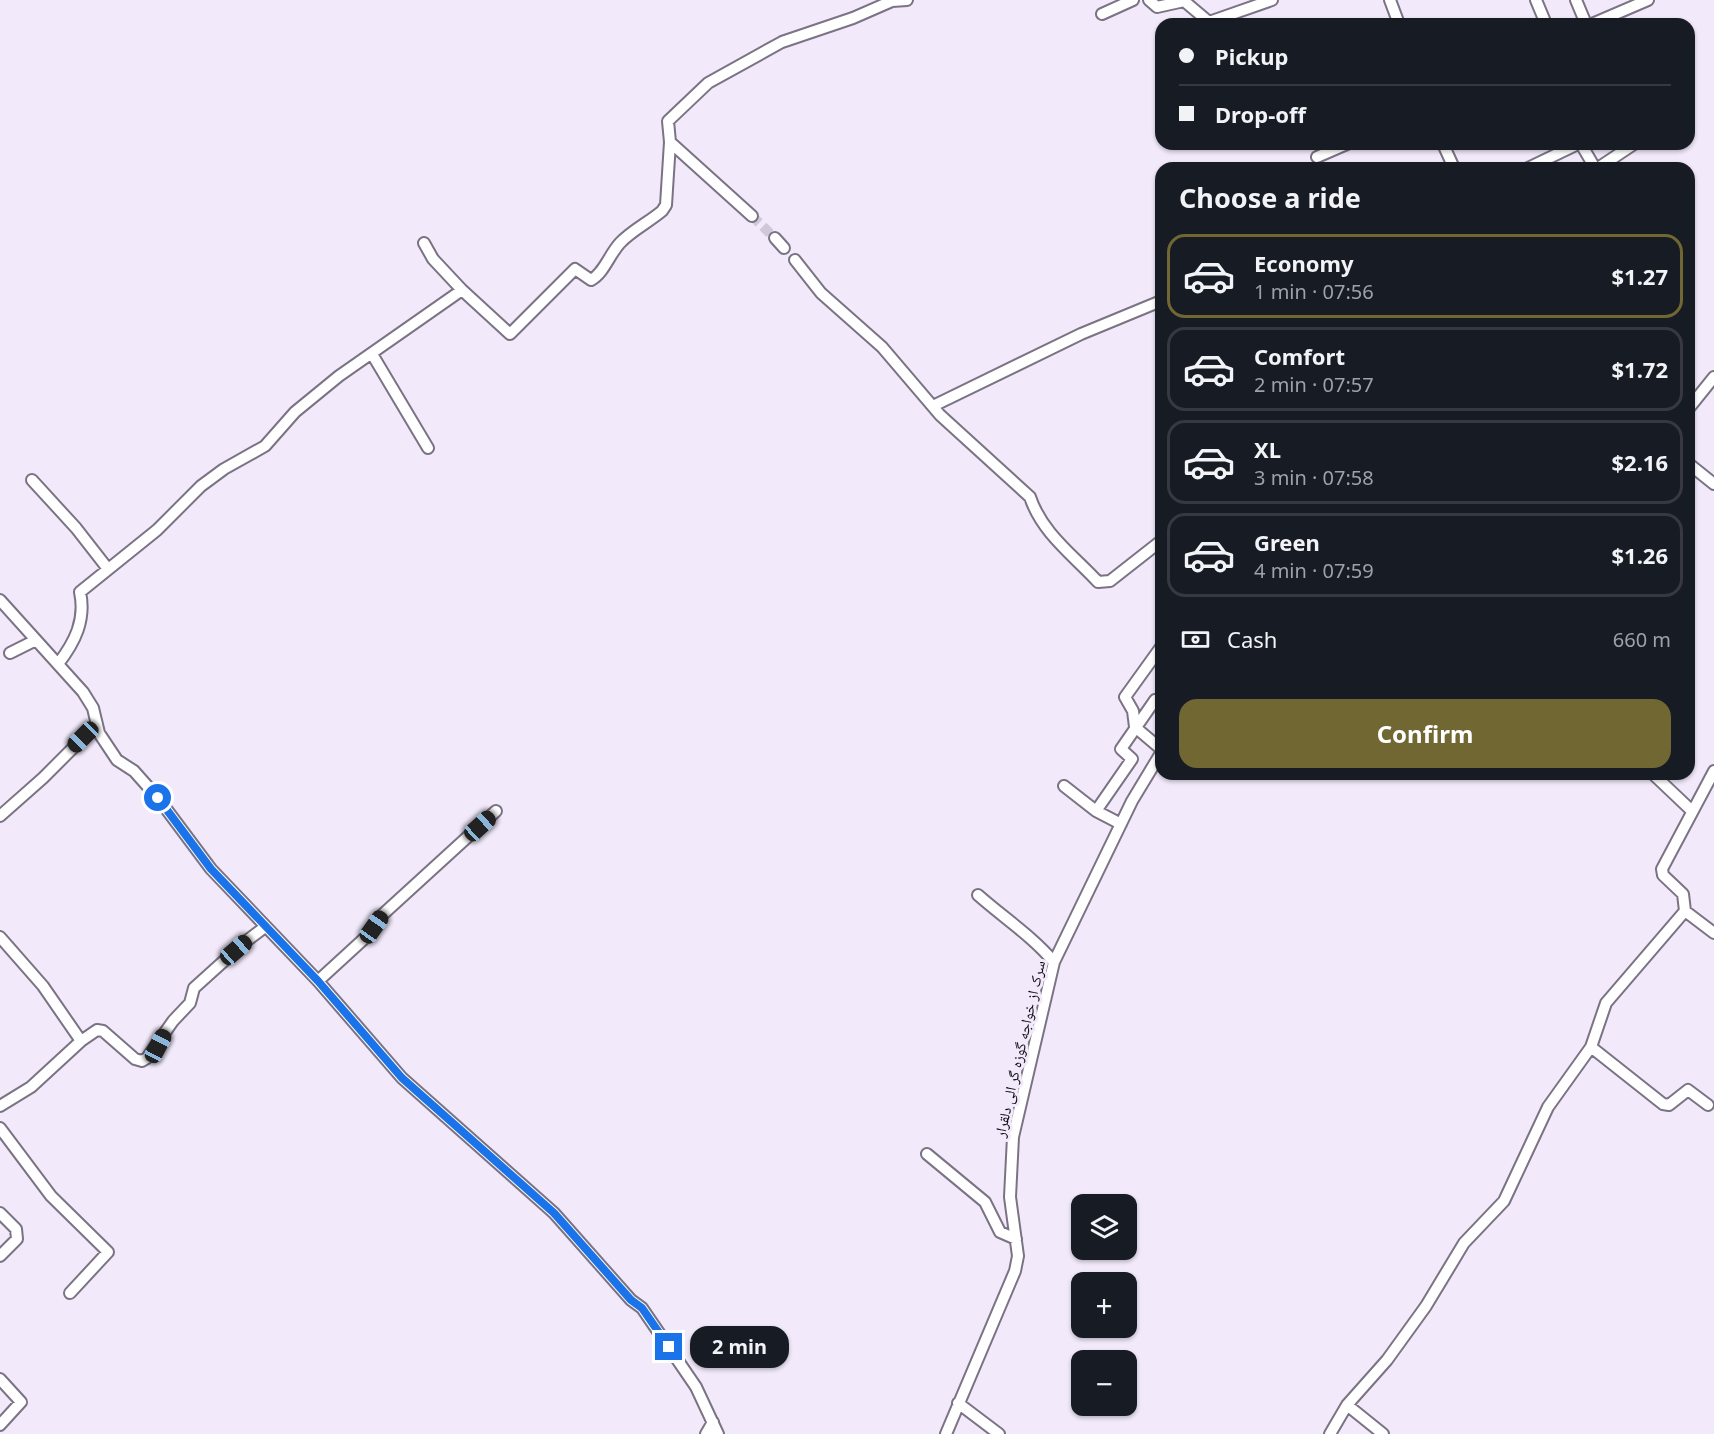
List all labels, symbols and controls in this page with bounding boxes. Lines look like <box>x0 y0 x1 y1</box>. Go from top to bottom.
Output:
text: Pickup <box>1215 41 1288 71</box>
text: Drop-off <box>1215 99 1306 129</box>
text: Choose a ride <box>1179 179 1361 216</box>
text: Economy <box>1254 248 1353 278</box>
icon: car <box>1182 249 1236 303</box>
text: $1.27 <box>1611 261 1668 291</box>
text: 1 min · 07:56 <box>1254 278 1374 305</box>
text: Comfort <box>1254 341 1345 371</box>
icon: car <box>1182 342 1236 396</box>
text: $1.72 <box>1611 354 1668 384</box>
text: 2 min · 07:57 <box>1254 371 1374 398</box>
text: XL <box>1254 434 1281 464</box>
icon: car <box>1182 435 1236 489</box>
text: $2.16 <box>1611 447 1668 477</box>
text: 3 min · 07:58 <box>1254 464 1374 491</box>
text: Green <box>1254 527 1320 557</box>
icon: car <box>1182 528 1236 582</box>
text: $1.26 <box>1611 540 1668 570</box>
text: 4 min · 07:59 <box>1254 557 1374 584</box>
icon: cash <box>1179 623 1212 656</box>
text: Cash <box>1227 624 1277 654</box>
text: 660 m <box>1613 626 1671 653</box>
button: Confirm <box>1179 699 1671 768</box>
car <box>64 718 102 756</box>
route start <box>144 784 171 811</box>
car <box>461 807 499 845</box>
car <box>356 907 392 947</box>
car <box>217 931 255 969</box>
street label: سرک از خواجه گوزه گر الی دلقرار <box>989 958 1050 1140</box>
car <box>142 1026 174 1066</box>
map controls <box>1071 1194 1137 1416</box>
button: layers <box>1071 1194 1137 1260</box>
button: + <box>1071 1272 1137 1338</box>
callout: 2 min <box>690 1326 789 1368</box>
route end <box>655 1333 682 1360</box>
text: 2 min <box>712 1333 767 1360</box>
button: − <box>1071 1350 1137 1416</box>

